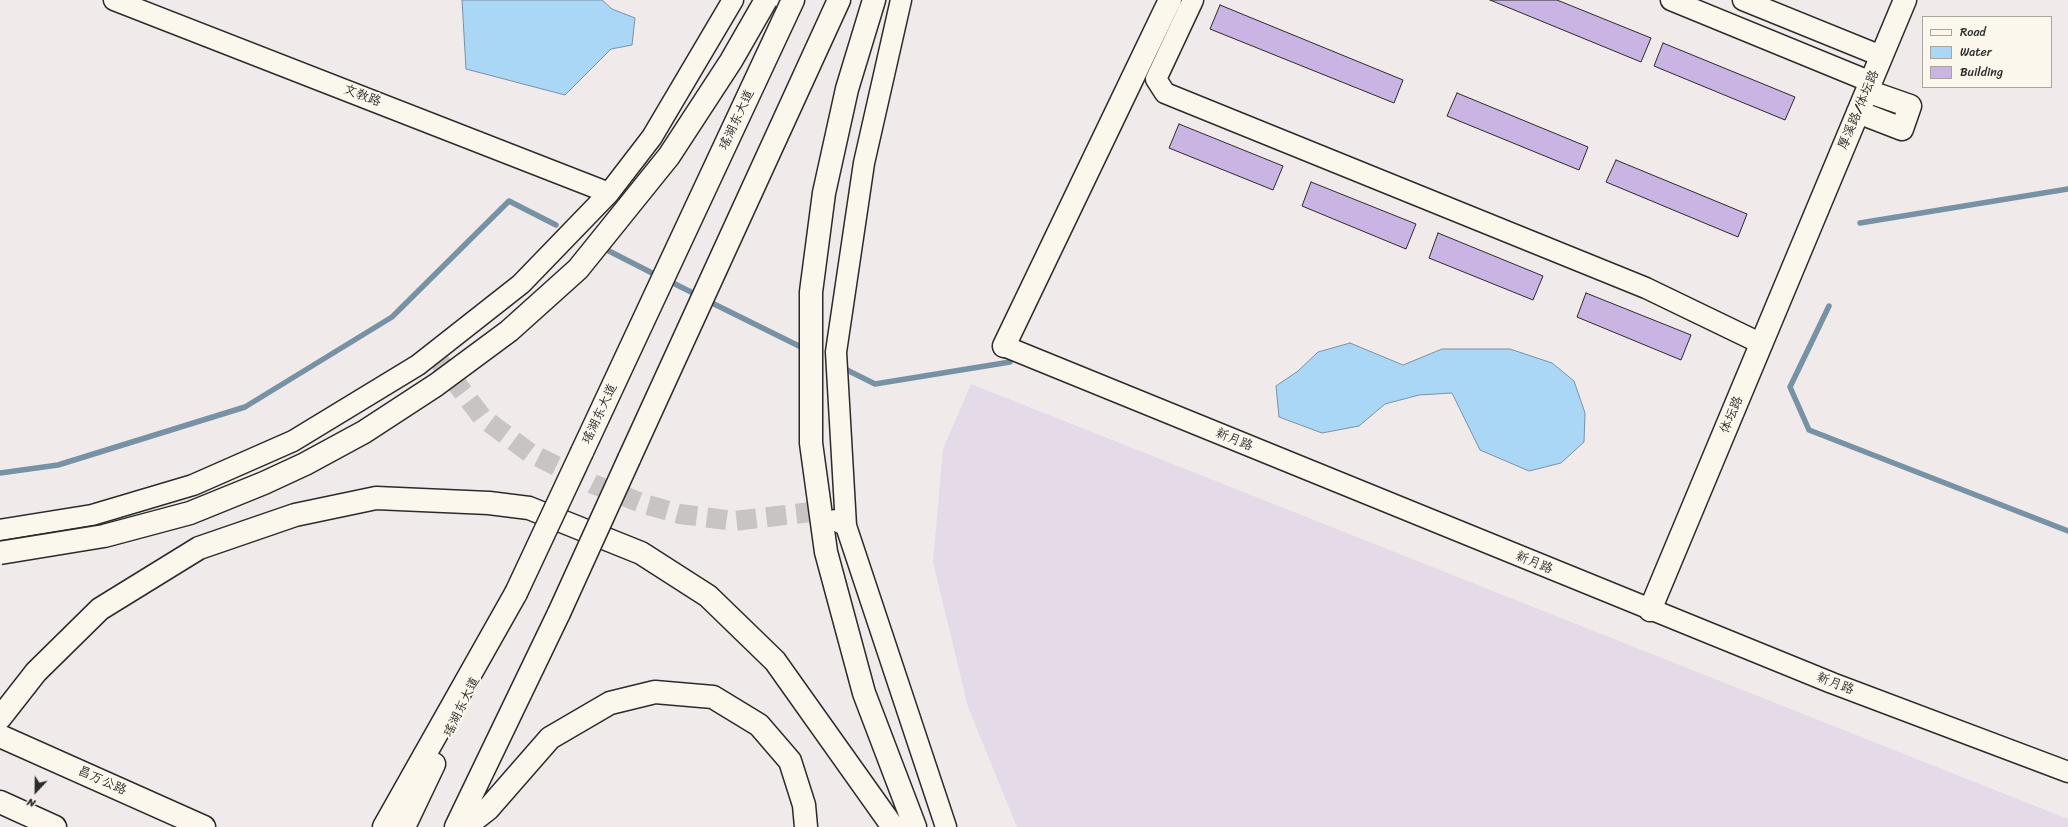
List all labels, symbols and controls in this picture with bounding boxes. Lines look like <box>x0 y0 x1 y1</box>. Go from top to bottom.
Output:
legend <box>1922 16 2052 88</box>
text: Road <box>1960 21 1986 43</box>
text: Water <box>1960 41 1992 63</box>
text: Building <box>1960 61 2003 83</box>
street label: 厚溪路/体坛路 <box>1835 68 1883 152</box>
street label: 文教路 <box>341 82 383 110</box>
street label: 瑶湖东大道 <box>716 87 758 153</box>
street label: 瑶湖东大道 <box>579 381 621 447</box>
street label: 体坛路 <box>1717 394 1747 436</box>
street label: 新月路 <box>1213 425 1255 455</box>
street label: 新月路 <box>1513 548 1555 578</box>
street label: 新月路 <box>1814 670 1856 698</box>
street label: 瑶湖东大道 <box>441 674 483 740</box>
street label: 昌万公路 <box>75 763 129 799</box>
north arrow <box>16 771 56 811</box>
text: N <box>24 792 38 813</box>

